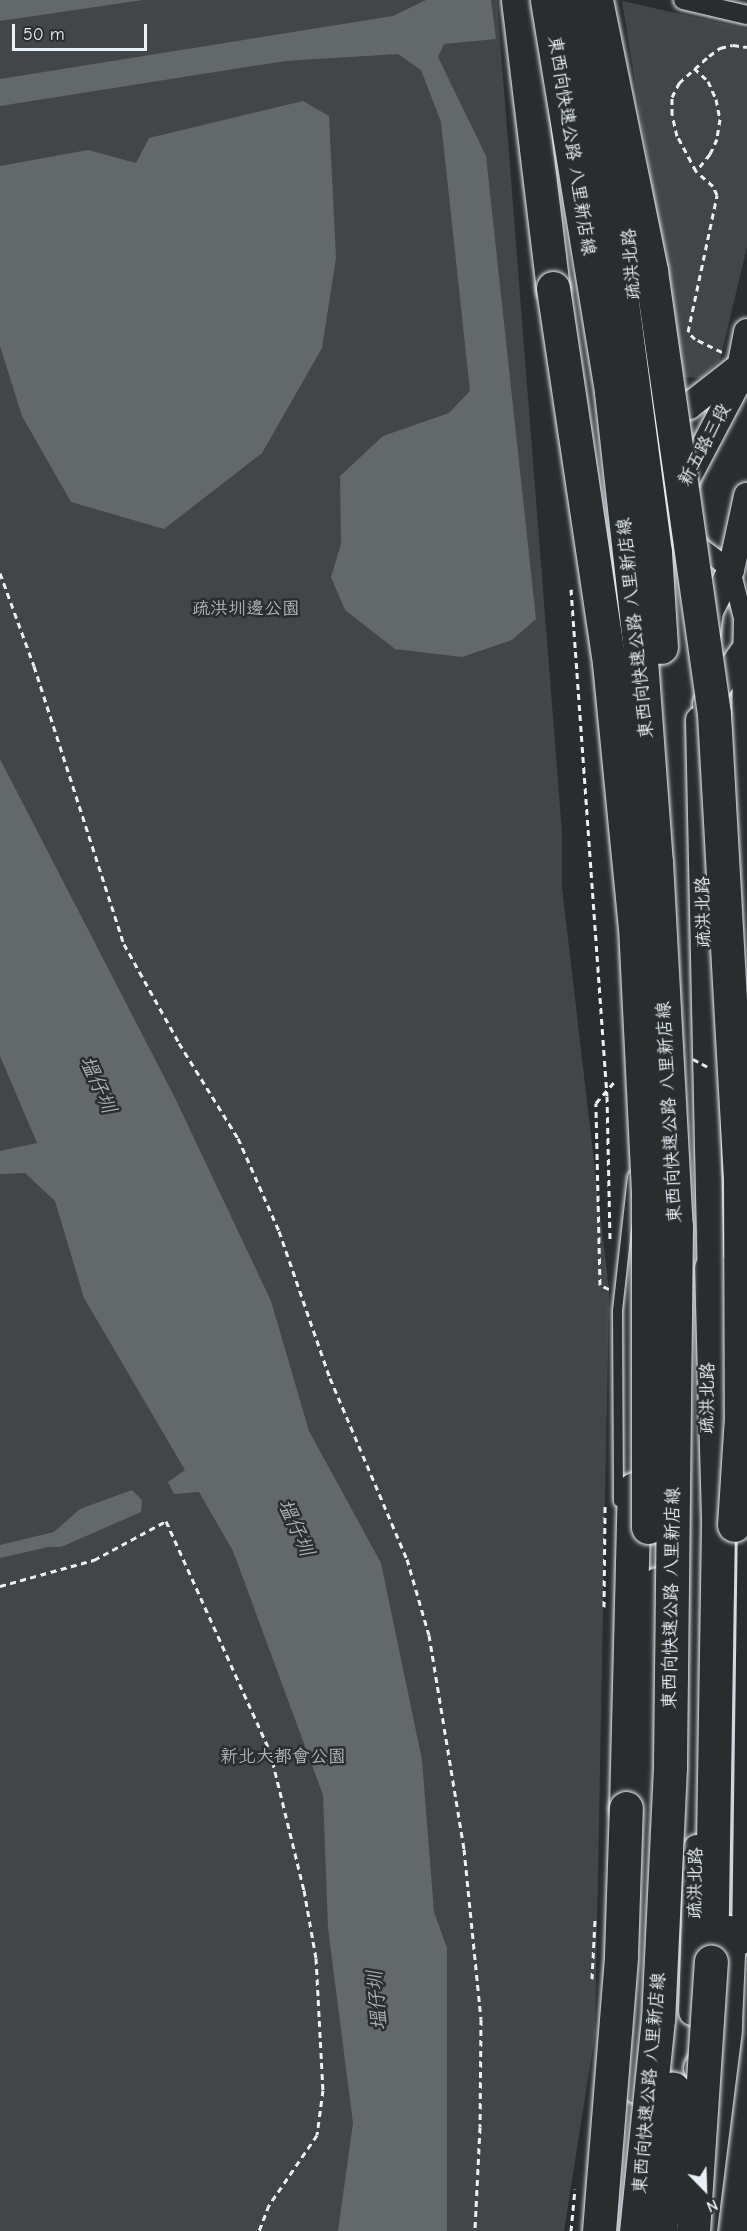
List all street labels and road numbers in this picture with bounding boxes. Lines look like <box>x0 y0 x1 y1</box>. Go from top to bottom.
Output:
street label: 東西向快速公路 八里新店線 <box>543 35 599 257</box>
street label: 疏洪北路 <box>619 227 645 301</box>
street label: 新五路三段 <box>674 400 736 490</box>
street label: 東西向快速公路 八里新店線 <box>614 516 658 740</box>
street label: 疏洪北路 <box>693 876 715 948</box>
street label: 東西向快速公路 八里新店線 <box>653 1001 687 1223</box>
street label: 疏洪北路 <box>697 1362 719 1434</box>
street label: 東西向快速公路 八里新店線 <box>659 1487 685 1709</box>
street label: 疏洪北路 <box>685 1847 707 1919</box>
street label: 東西向快速公路 八里新店線 <box>630 1971 670 2195</box>

